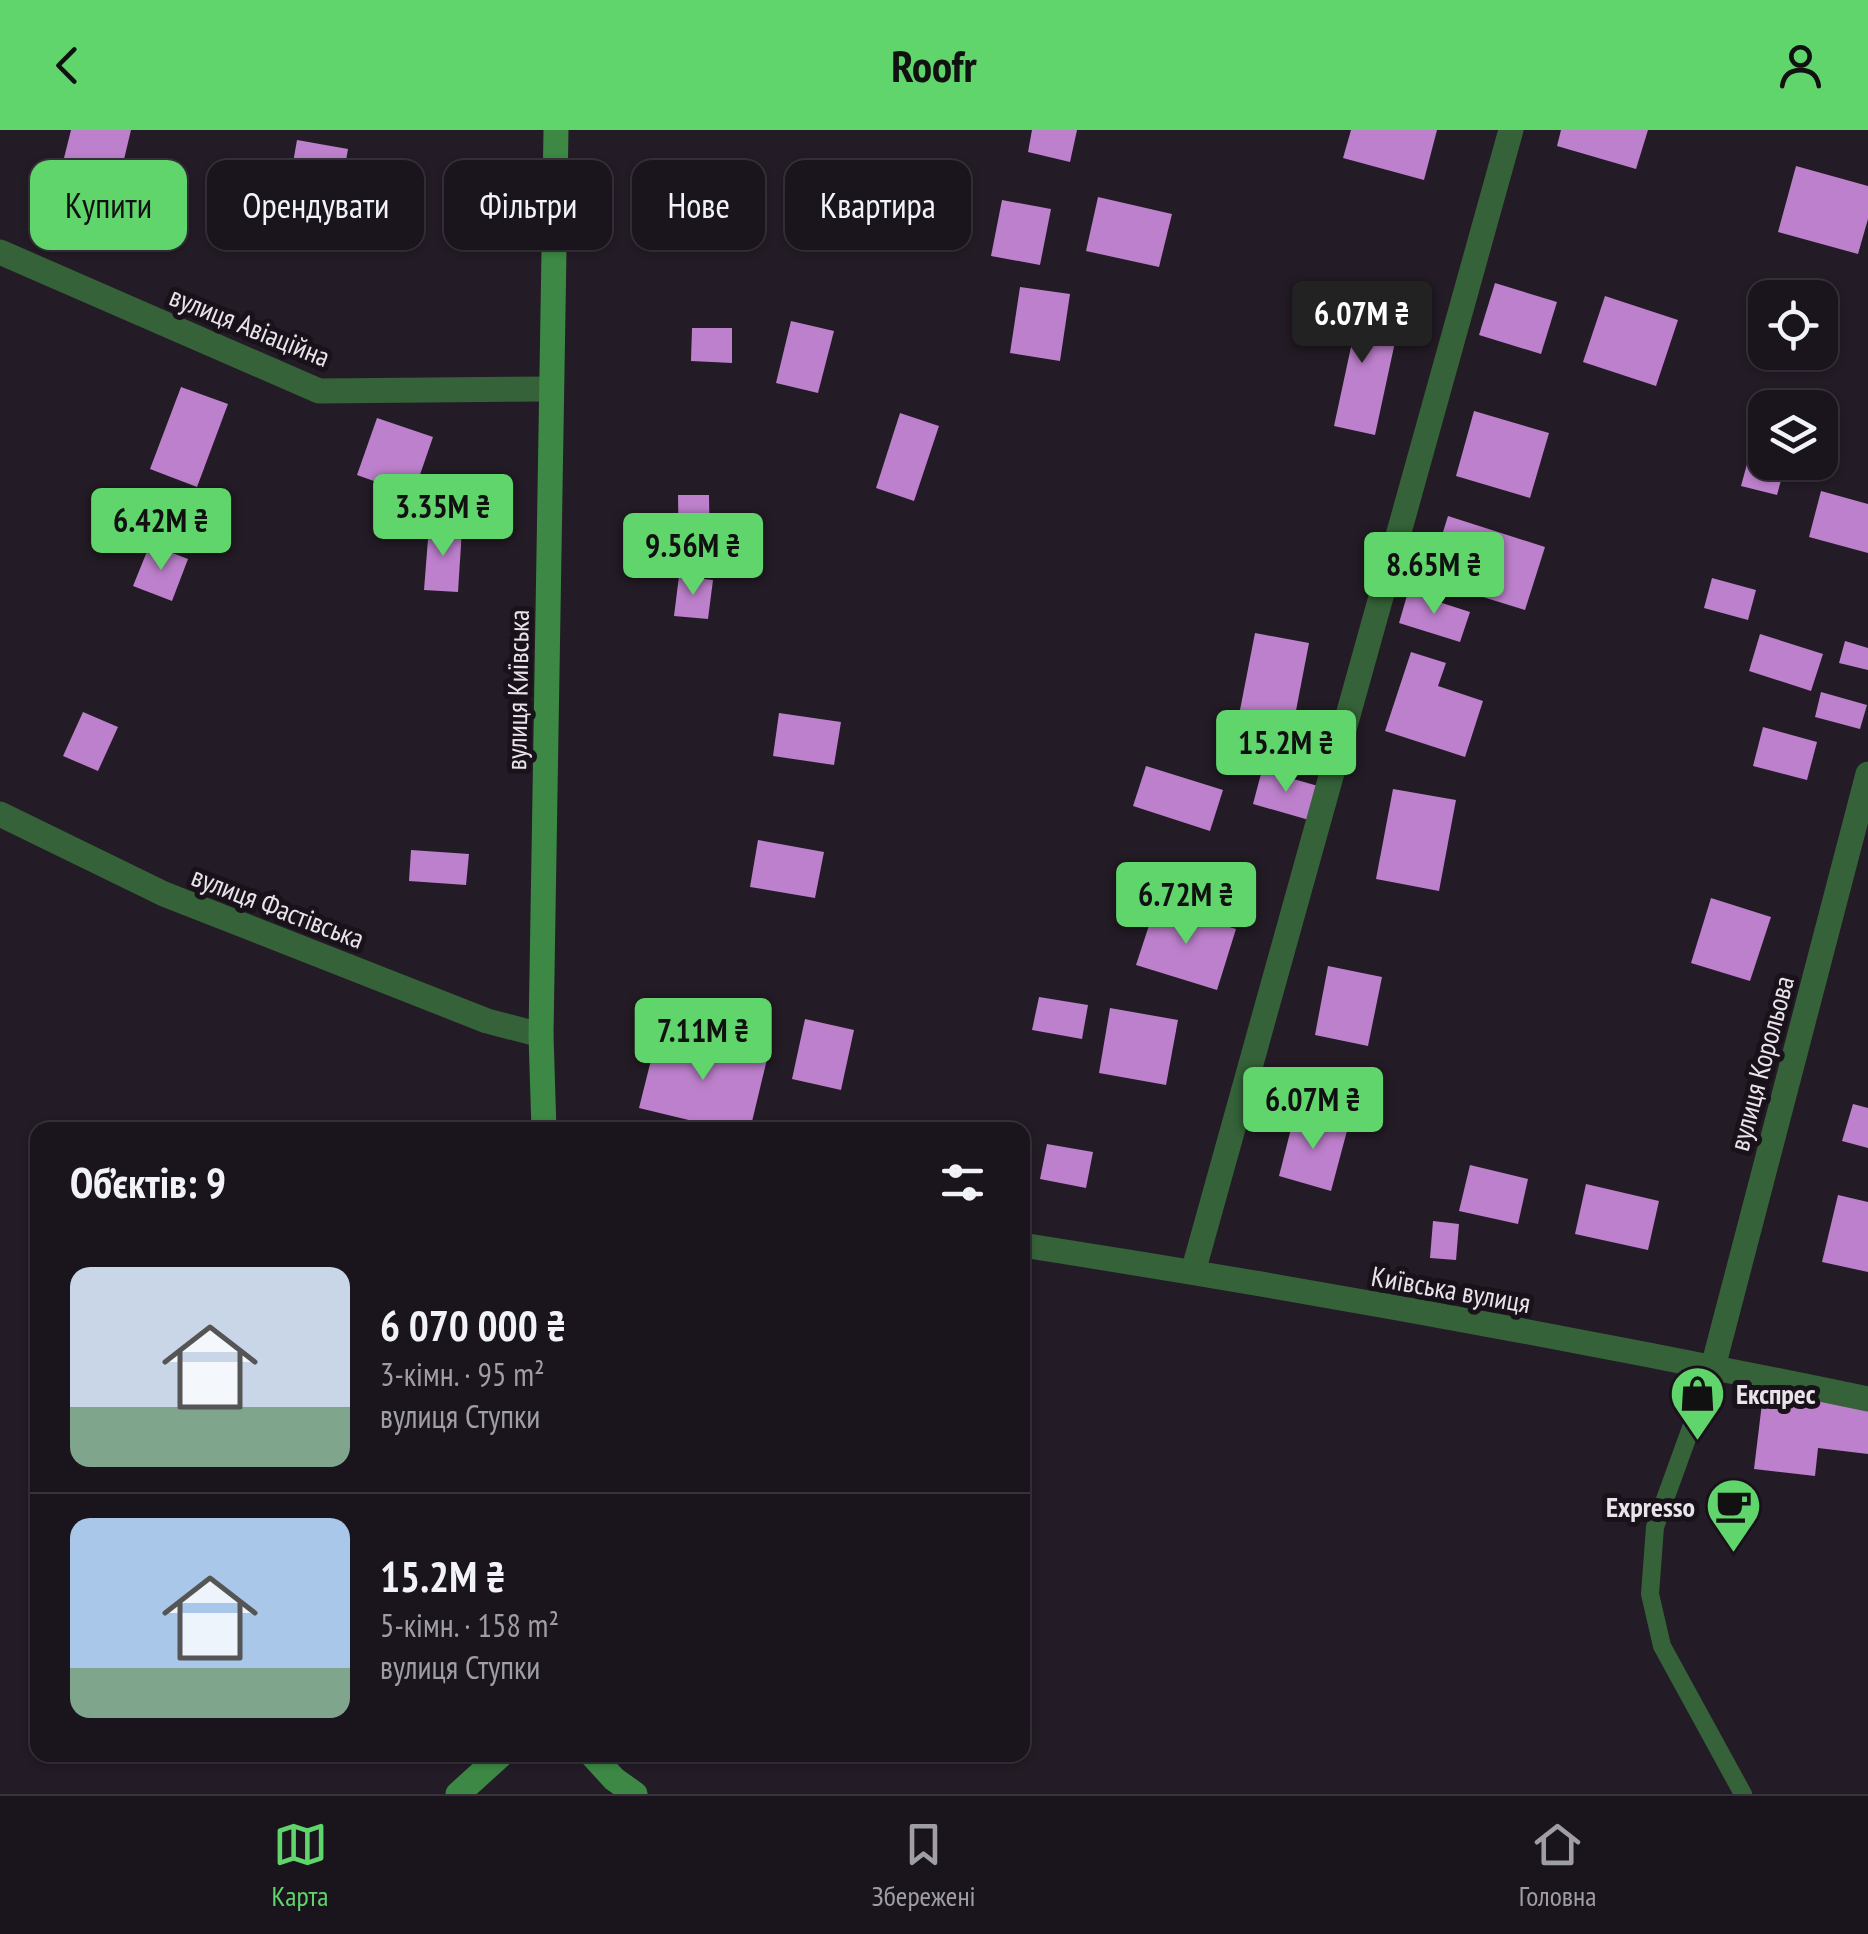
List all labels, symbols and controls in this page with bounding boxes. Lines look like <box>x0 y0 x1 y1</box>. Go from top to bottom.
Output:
text: Roofr <box>891 36 977 94</box>
icon: back <box>40 38 95 93</box>
icon: person <box>1773 38 1828 93</box>
chip: Купити <box>30 160 187 250</box>
chip: Орендувати <box>207 160 424 250</box>
chip: Фільтри <box>444 160 612 250</box>
chip: Нове <box>632 160 765 250</box>
chip: Квартира <box>785 160 971 250</box>
street label: вулиця Авіаційна <box>165 277 335 375</box>
map controls <box>1748 280 1838 480</box>
button: locate <box>1748 280 1838 370</box>
pin: 6.07M ₴ <box>1270 281 1454 366</box>
text: 6.07M ₴ <box>1314 292 1410 334</box>
button: layers <box>1748 390 1838 480</box>
pin: 3.35M ₴ <box>351 474 535 559</box>
text: 3.35M ₴ <box>395 485 491 527</box>
pin: 6.42M ₴ <box>69 488 253 573</box>
text: 6.42M ₴ <box>113 499 209 541</box>
pin: 9.56M ₴ <box>601 513 785 598</box>
text: 9.56M ₴ <box>645 524 741 566</box>
pin: 8.65M ₴ <box>1342 532 1526 617</box>
text: 8.65M ₴ <box>1386 543 1482 585</box>
street label: вулиця Київська <box>497 609 537 771</box>
pin: 15.2M ₴ <box>1194 710 1378 795</box>
text: 15.2M ₴ <box>1238 721 1334 763</box>
street label: вулиця Фастівська <box>187 857 369 957</box>
pin: 6.72M ₴ <box>1094 862 1278 947</box>
text: 6.72M ₴ <box>1138 873 1234 915</box>
street label: вулиця Корольова <box>1720 972 1802 1154</box>
pin: 7.11M ₴ <box>611 998 795 1083</box>
text: 7.11M ₴ <box>657 1009 749 1051</box>
pin: 6.07M ₴ <box>1221 1067 1405 1152</box>
text: 6.07M ₴ <box>1265 1078 1361 1120</box>
text: Об’єктів: 9 <box>70 1155 226 1210</box>
icon: filters <box>935 1155 990 1210</box>
street label: Київська вулиця <box>1369 1257 1533 1321</box>
text: 6 070 000 ₴ <box>380 1298 566 1353</box>
icon: home <box>150 1307 270 1427</box>
text: 3-кімн. · 95 m² <box>380 1353 545 1395</box>
shop icon: Експрес <box>1667 1363 1727 1442</box>
place label: Експрес <box>1736 1375 1816 1412</box>
text: вулиця Ступки <box>380 1395 540 1437</box>
cafe icon: Expresso <box>1704 1476 1764 1555</box>
place label: Expresso <box>1606 1488 1695 1525</box>
text: 15.2M ₴ <box>380 1549 506 1604</box>
icon: home <box>150 1558 270 1678</box>
text: 5-кімн. · 158 m² <box>380 1604 559 1646</box>
text: вулиця Ступки <box>380 1646 540 1688</box>
tab: Карта <box>272 1817 329 1914</box>
tab: Збережені <box>872 1817 976 1914</box>
tab: Головна <box>1519 1817 1596 1914</box>

